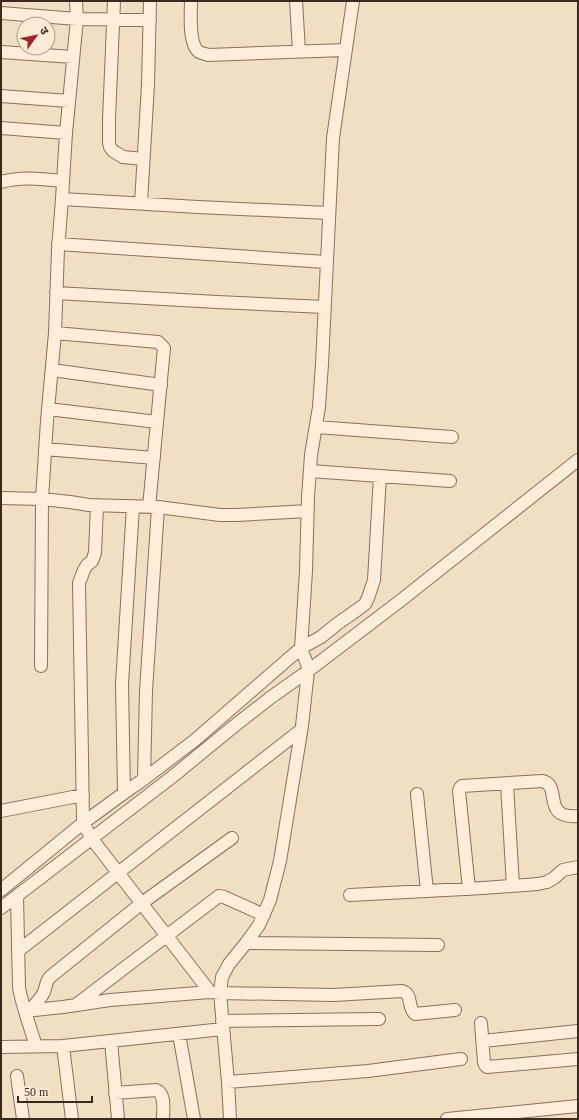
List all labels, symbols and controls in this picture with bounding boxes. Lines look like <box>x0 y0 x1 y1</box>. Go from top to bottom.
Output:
north arrow <box>16 16 56 56</box>
text: उ <box>38 25 51 37</box>
scale bar <box>18 1078 92 1104</box>
text: 50 m <box>24 1085 49 1099</box>

